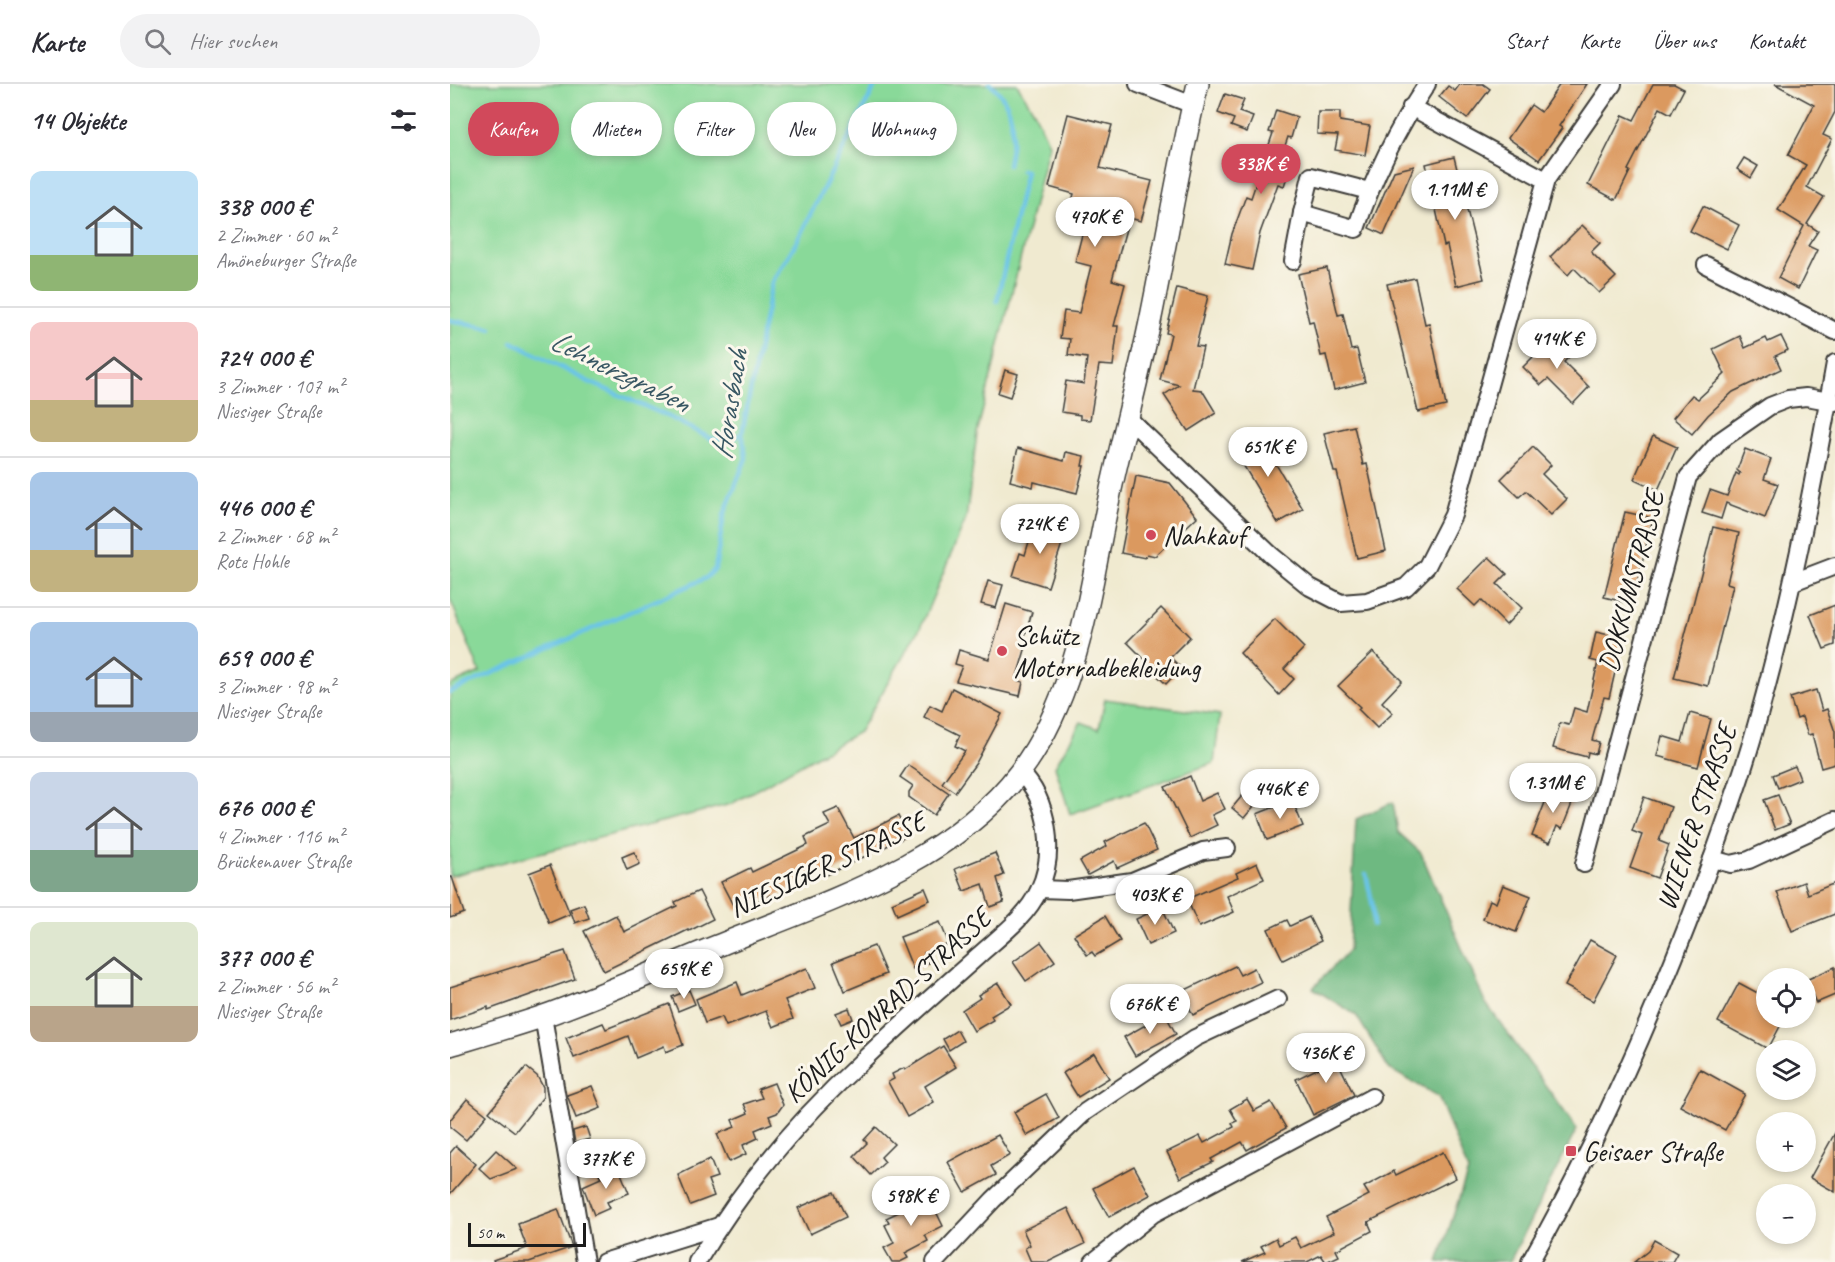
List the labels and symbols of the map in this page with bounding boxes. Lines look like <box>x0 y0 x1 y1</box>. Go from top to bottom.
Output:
pin: 338K € <box>1212 144 1310 195</box>
pin: 1.11M € <box>1400 170 1510 221</box>
pin: 470K € <box>1046 197 1144 248</box>
pin: 414K € <box>1508 319 1606 370</box>
water label: Lehnerzgraben <box>544 321 698 422</box>
water label: Horasbach <box>702 344 757 461</box>
pin: 651K € <box>1219 427 1317 478</box>
street label: DOKKUMSTRASSE <box>1590 484 1673 675</box>
pin: 724K € <box>991 504 1089 555</box>
place label: Nahkauf <box>1163 518 1252 553</box>
marker: Nahkauf <box>1144 528 1158 542</box>
place label: Schütz Motorradbekleidung <box>1014 618 1201 685</box>
marker: Schütz Motorradbekleidung <box>995 644 1009 658</box>
street label: WIENER STRASSE <box>1648 716 1745 914</box>
pin: 1.31M € <box>1498 763 1608 814</box>
pin: 446K € <box>1231 769 1329 820</box>
street label: NIESIGER STRASSE <box>723 802 934 925</box>
pin: 403K € <box>1106 875 1204 926</box>
street label: KÖNIG-KONRAD-STRASSE <box>776 897 1001 1110</box>
pin: 659K € <box>635 949 733 1000</box>
pin: 676K € <box>1101 984 1199 1035</box>
pin: 436K € <box>1277 1033 1375 1084</box>
place label: Geisaer Straße <box>1583 1134 1724 1169</box>
pin: 377K € <box>557 1139 655 1190</box>
marker: Geisaer Straße <box>1564 1144 1578 1158</box>
pin: 598K € <box>862 1176 960 1227</box>
scale bar <box>468 1220 586 1248</box>

